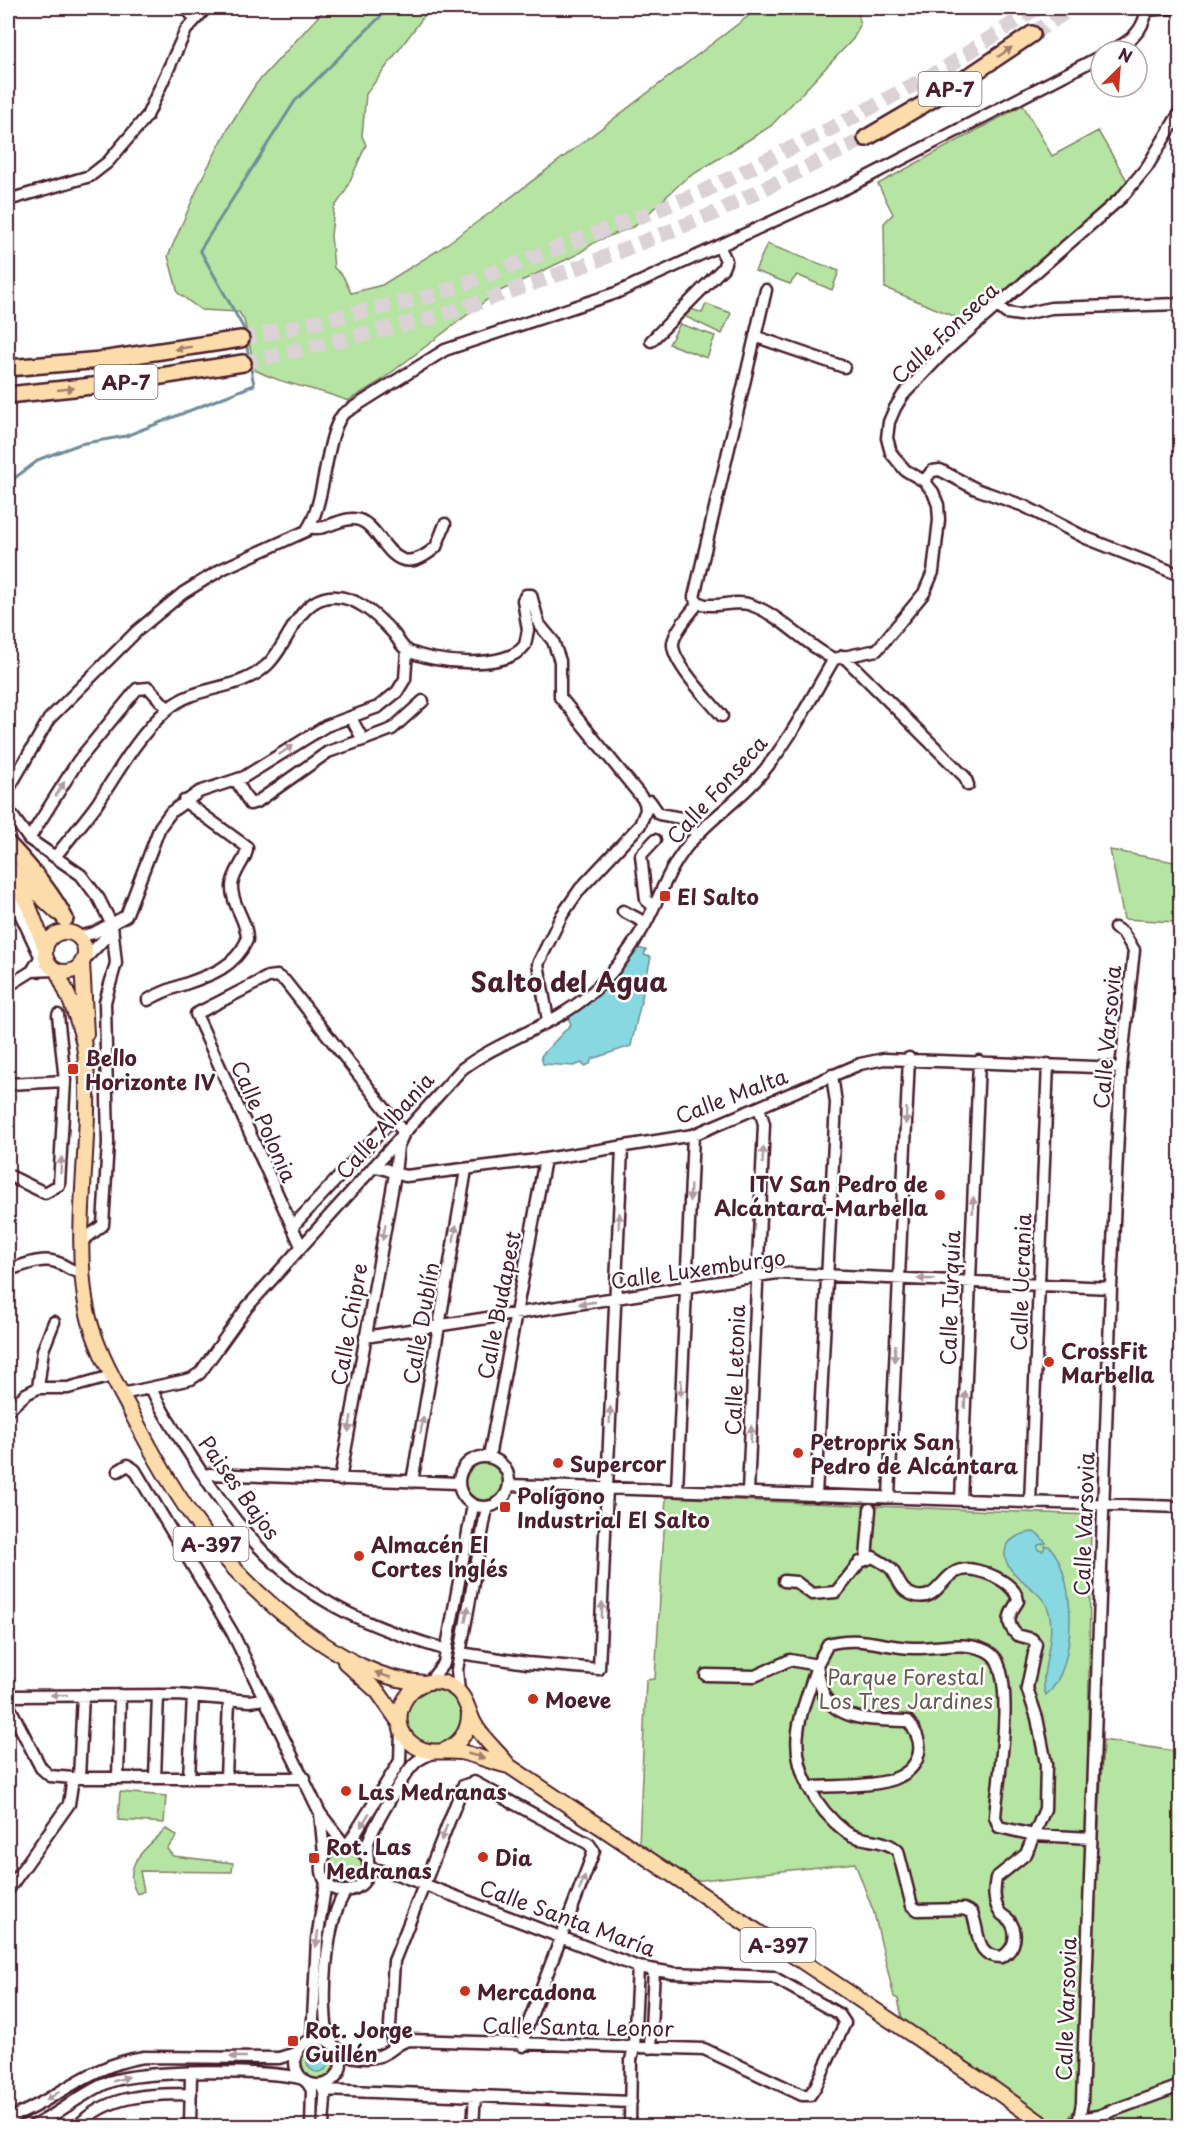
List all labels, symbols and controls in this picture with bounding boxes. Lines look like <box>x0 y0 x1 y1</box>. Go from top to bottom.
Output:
north arrow <box>1089 39 1149 99</box>
text: N <box>1115 41 1137 68</box>
one-way arrow <box>997 47 1013 58</box>
road number: AP-7 <box>918 72 982 106</box>
street label: Calle Fonseca <box>883 273 1005 391</box>
one-way arrow <box>174 343 193 352</box>
road number: AP-7 <box>94 365 158 399</box>
one-way arrow <box>56 384 75 394</box>
street label: Calle Fonseca <box>658 727 774 851</box>
one-way arrow <box>277 744 294 755</box>
one-way arrow <box>54 782 66 798</box>
place label: El Salto <box>677 880 759 912</box>
marker: El Salto <box>658 889 672 903</box>
district label: Salto del Agua <box>471 960 668 1001</box>
street label: Calle Varsovia <box>1084 963 1128 1110</box>
place label: Bello Horizonte IV <box>85 1041 215 1097</box>
street label: Calle Polonia <box>224 1055 306 1187</box>
street label: Calle Malta <box>670 1059 792 1131</box>
marker: Bello Horizonte IV <box>66 1062 80 1076</box>
street label: Calle Albania <box>327 1064 441 1186</box>
one-way arrow <box>902 1107 911 1126</box>
one-way arrow <box>758 1145 767 1164</box>
one-way arrow <box>56 1155 65 1174</box>
place label: ITV San Pedro de Alcántara-Marbella <box>714 1167 928 1223</box>
one-way arrow <box>686 1183 695 1202</box>
marker: ITV San Pedro de Alcántara-Marbella <box>933 1188 947 1202</box>
one-way arrow <box>968 1196 977 1215</box>
one-way arrow <box>614 1211 623 1230</box>
street label: Calle Ucrania <box>1002 1212 1038 1352</box>
one-way arrow <box>379 1223 388 1242</box>
one-way arrow <box>451 1223 460 1242</box>
street label: Calle Budapest <box>468 1228 528 1382</box>
street label: Calle Turquía <box>931 1230 967 1366</box>
street label: Calle Luxemburgo <box>608 1240 788 1296</box>
street label: Calle Dublín <box>394 1259 446 1387</box>
street label: Calle Chipre <box>321 1260 375 1388</box>
one-way arrow <box>917 1275 936 1284</box>
one-way arrow <box>577 1298 596 1308</box>
street label: Calle Letonia <box>716 1304 752 1436</box>
place label: CrossFit Marbella <box>1061 1334 1154 1390</box>
one-way arrow <box>890 1343 900 1362</box>
marker: CrossFit Marbella <box>1042 1355 1056 1369</box>
one-way arrow <box>677 1378 686 1397</box>
one-way arrow <box>960 1390 969 1409</box>
one-way arrow <box>605 1406 614 1425</box>
one-way arrow <box>345 1415 354 1434</box>
one-way arrow <box>418 1415 427 1434</box>
one-way arrow <box>746 1424 755 1443</box>
place label: Petroprix San Pedro de Alcántara <box>810 1425 1019 1481</box>
street label: Paises Bajos <box>191 1428 289 1546</box>
marker: Petroprix San Pedro de Alcántara <box>791 1446 805 1460</box>
place label: Supercor <box>570 1447 667 1479</box>
street label: Calle Varsovia <box>1064 1451 1102 1597</box>
marker: Supercor <box>551 1456 565 1470</box>
place label: Polígono Industrial El Salto <box>517 1479 710 1535</box>
marker: Polígono Industrial El Salto <box>498 1500 512 1514</box>
road number: A-397 <box>174 1527 248 1561</box>
place label: Almacén El Cortes Inglés <box>371 1528 508 1584</box>
marker: Almacén El Cortes Inglés <box>352 1549 366 1563</box>
one-way arrow <box>597 1601 606 1620</box>
one-way arrow <box>463 1604 472 1623</box>
park label: Parque Forestal Los Tres Jardines <box>819 1660 993 1716</box>
one-way arrow <box>374 1670 392 1680</box>
place label: Moeve <box>545 1683 611 1715</box>
one-way arrow <box>49 1690 68 1700</box>
marker: Moeve <box>526 1692 540 1706</box>
one-way arrow <box>467 1752 485 1761</box>
place label: Las Medranas <box>358 1775 507 1807</box>
marker: Las Medranas <box>339 1784 353 1798</box>
one-way arrow <box>360 1812 371 1828</box>
one-way arrow <box>439 1824 448 1842</box>
place label: Rot. Las Medranas <box>326 1830 432 1886</box>
place label: Dia <box>495 1841 533 1873</box>
marker: Dia <box>476 1850 490 1864</box>
marker: Rot. Las Medranas <box>307 1851 321 1865</box>
street label: Calle Santa María <box>475 1870 661 1964</box>
one-way arrow <box>578 1874 587 1892</box>
road number: A-397 <box>740 1928 816 1962</box>
one-way arrow <box>312 1930 322 1949</box>
street label: Calle Varsovia <box>1046 1936 1084 2082</box>
place label: Mercadona <box>477 1975 596 2007</box>
marker: Mercadona <box>458 1984 472 1998</box>
street label: Calle Santa Leonor <box>482 2008 674 2044</box>
place label: Rot. Jorge Guillén <box>305 2013 413 2069</box>
marker: Rot. Jorge Guillén <box>286 2034 300 2048</box>
one-way arrow <box>229 2052 248 2062</box>
one-way arrow <box>112 2074 130 2083</box>
one-way arrow <box>45 2090 61 2101</box>

